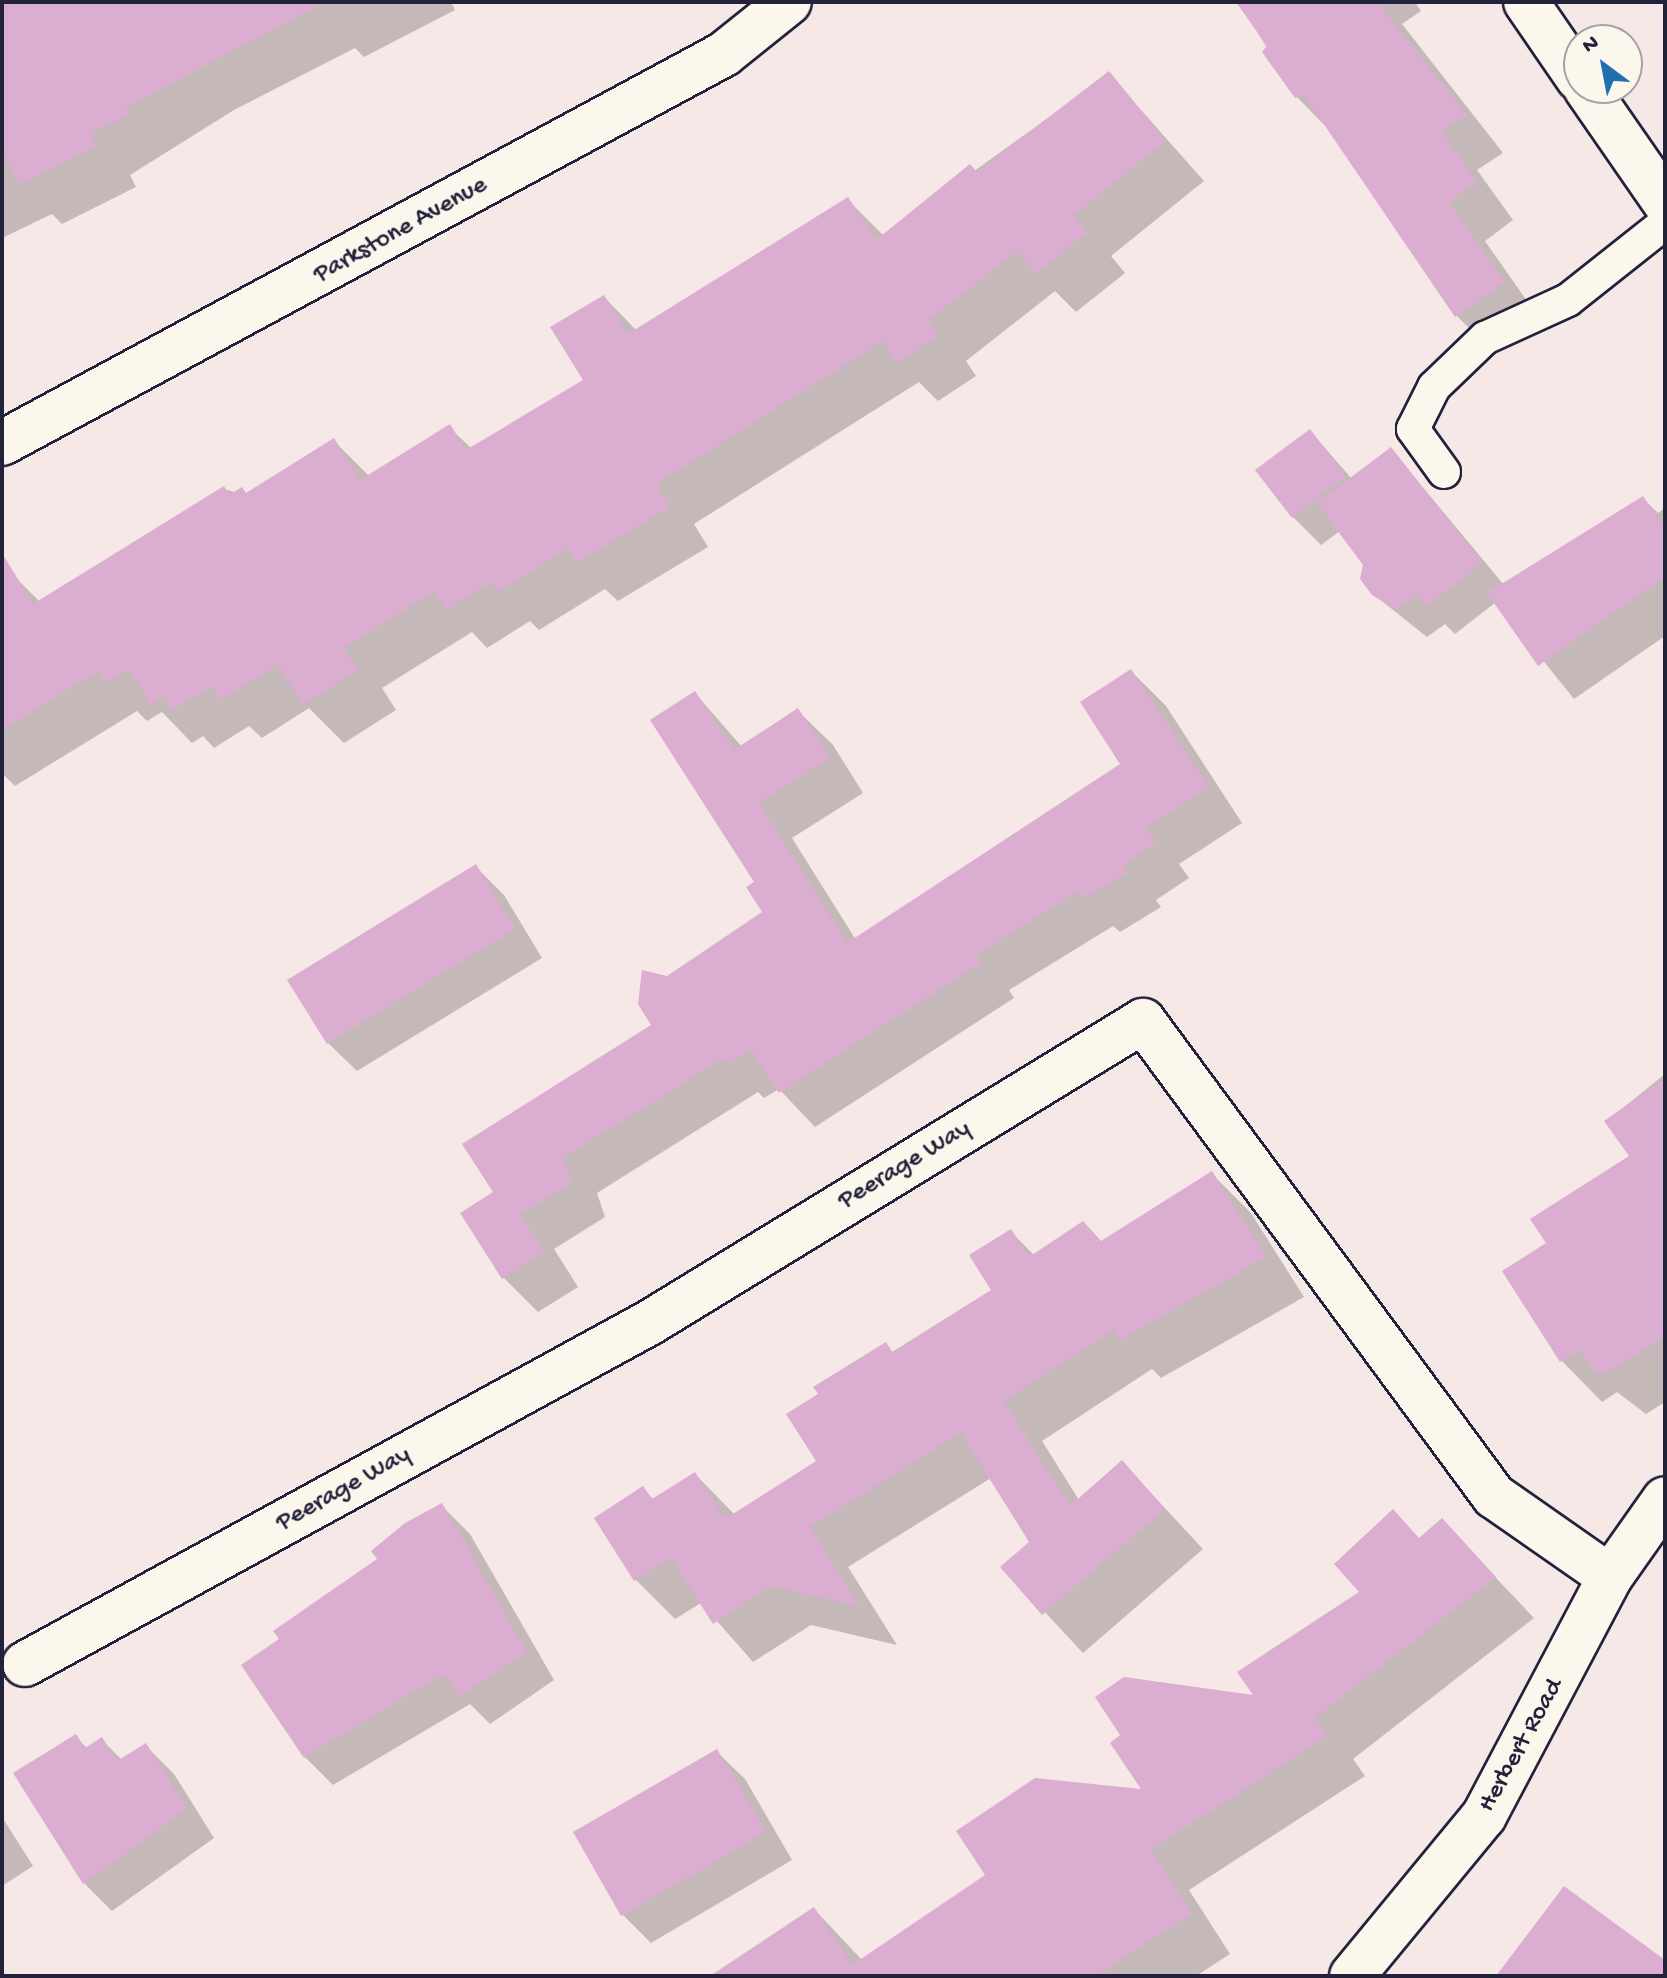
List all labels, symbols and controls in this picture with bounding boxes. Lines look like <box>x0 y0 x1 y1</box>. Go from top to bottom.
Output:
north arrow <box>1563 24 1643 104</box>
text: N <box>1578 31 1604 60</box>
street label: Parkstone Avenue <box>309 170 493 292</box>
street label: Peerage Way <box>833 1114 977 1218</box>
street label: Peerage Way <box>271 1440 417 1540</box>
street label: Herbert Road <box>1473 1674 1571 1818</box>

